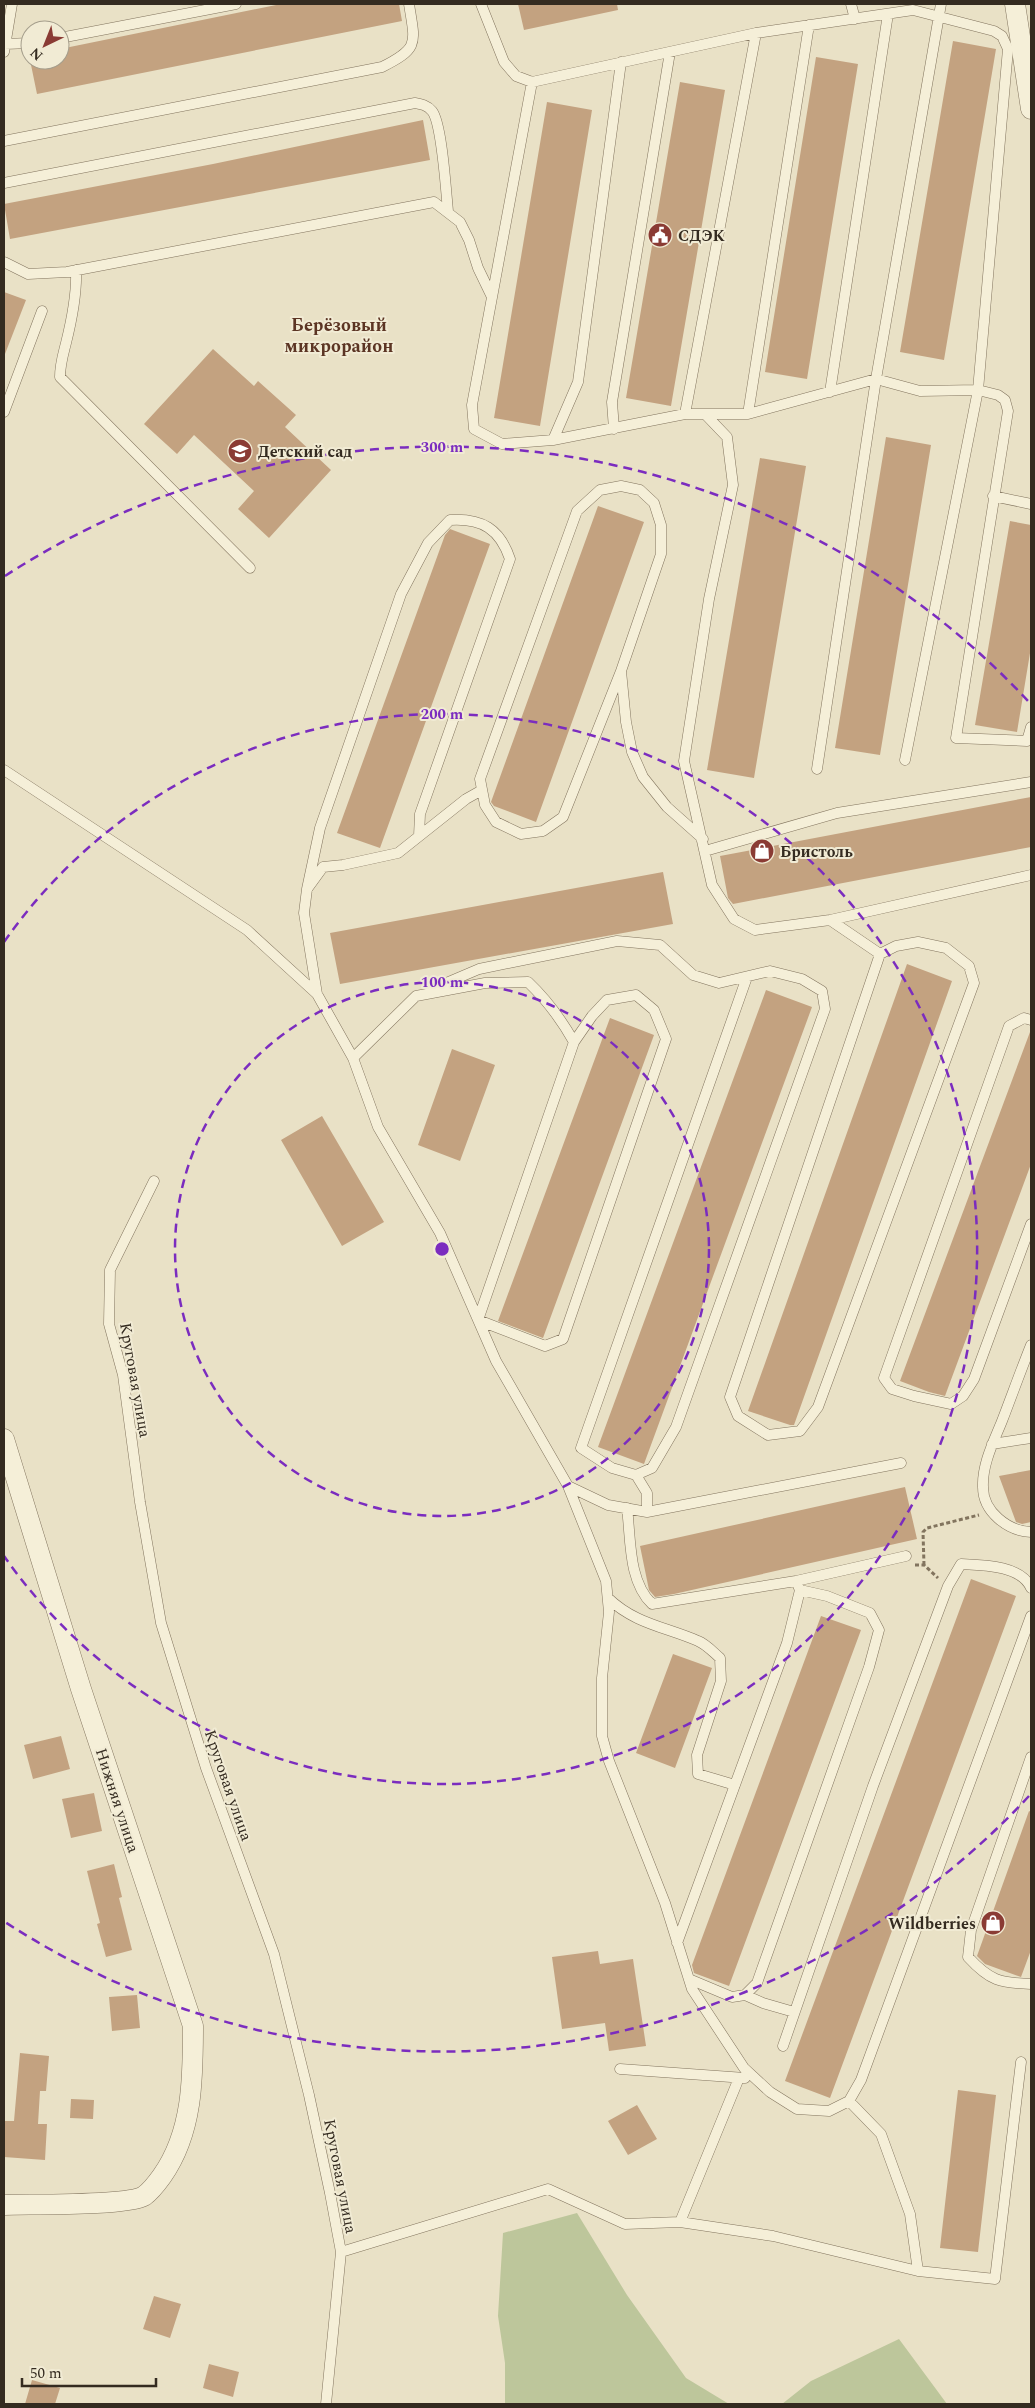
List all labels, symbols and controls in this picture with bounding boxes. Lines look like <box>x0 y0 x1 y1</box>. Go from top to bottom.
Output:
north arrow <box>20 20 70 70</box>
text: N <box>25 43 48 66</box>
public building icon: СДЭК <box>647 222 673 248</box>
place label: СДЭК <box>678 224 726 248</box>
district label: Берёзовый микрорайон <box>285 312 393 360</box>
text: 300 m <box>421 436 464 459</box>
school or university icon: Детский сад <box>227 438 253 464</box>
place label: Детский сад <box>258 440 353 464</box>
text: 200 m <box>421 703 464 726</box>
shop icon: Бристоль <box>749 838 775 864</box>
place label: Бристоль <box>780 840 853 864</box>
text: 100 m <box>421 971 464 994</box>
centre of rings <box>433 1240 451 1258</box>
street label: Круговая улица <box>113 1321 157 1440</box>
street label: Круговая улица <box>198 1726 258 1844</box>
street label: Нижняя улица <box>89 1745 145 1856</box>
shop icon: Wildberries <box>980 1910 1006 1936</box>
place label: Wildberries <box>888 1912 976 1936</box>
street label: Круговая улица <box>317 2117 363 2236</box>
scale bar <box>22 2356 156 2388</box>
text: 50 m <box>30 2362 62 2385</box>

